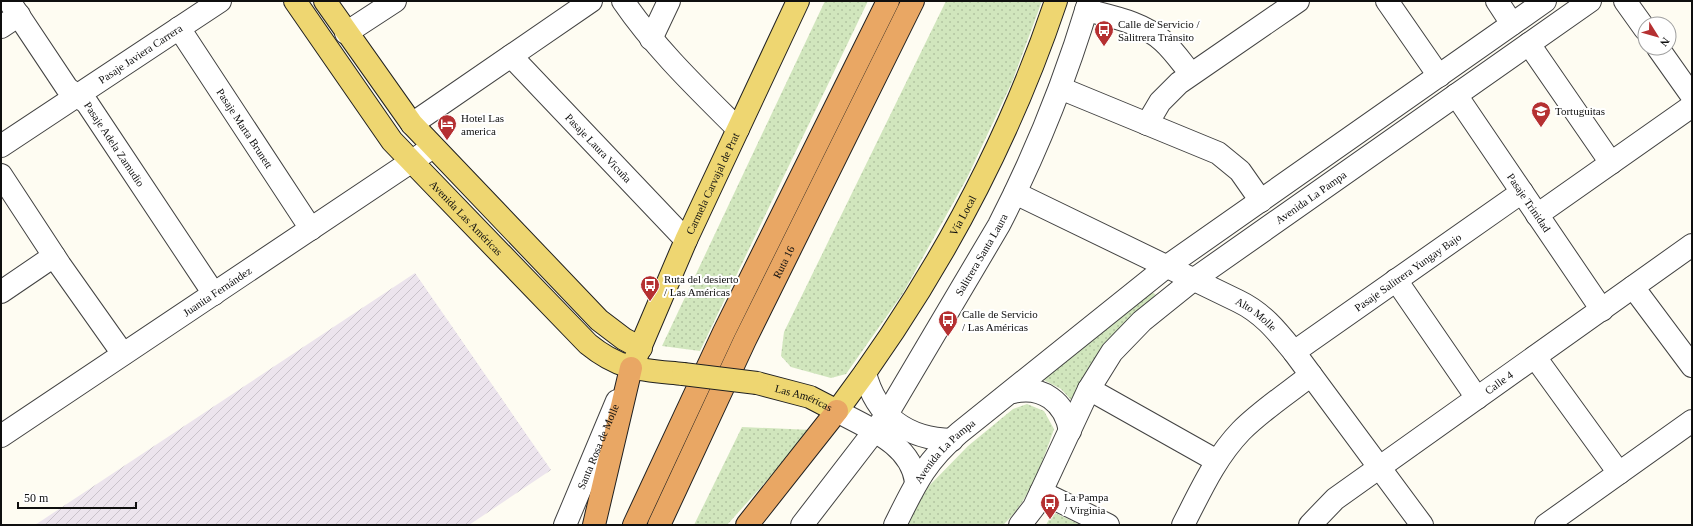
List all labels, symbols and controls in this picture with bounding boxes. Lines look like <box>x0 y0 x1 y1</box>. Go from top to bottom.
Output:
north arrow <box>1637 16 1677 56</box>
place label: Calle de Servicio / Salitrera Tránsito <box>1118 18 1201 43</box>
bus stop icon: Calle de Servicio / Salitrera Tránsito <box>1093 19 1115 47</box>
street label: Pasaje Javiera Carrera <box>96 22 184 86</box>
text: N <box>1658 35 1672 49</box>
street label: Pasaje Marta Brunett <box>214 86 275 170</box>
street label: Pasaje Adela Zamudio <box>82 100 147 189</box>
school or university icon: Tortuguitas <box>1530 100 1552 128</box>
place label: Tortuguitas <box>1555 105 1605 117</box>
street label: Pasaje Laura Vicuña <box>563 111 634 185</box>
place label: Hotel Las america <box>461 112 504 137</box>
hotel icon: Hotel Las america <box>436 113 458 141</box>
street label: Carmela Carvajal de Prat <box>683 131 741 236</box>
street label: Avenida La Pampa <box>1273 168 1348 226</box>
street label: Pasaje Trinidad <box>1505 171 1553 235</box>
street label: Avenida Las Américas <box>427 178 505 258</box>
street label: Vía Local <box>947 193 978 237</box>
street label: Salitrera Santa Laura <box>953 212 1010 298</box>
street label: Pasaje Salitrera Yungay Bajo <box>1352 230 1464 314</box>
street label: Ruta 16 <box>771 243 797 280</box>
street label: Juanita Fernández <box>181 264 254 319</box>
place label: Ruta del desierto / Las Américas <box>664 273 739 298</box>
bus stop icon: Ruta del desierto / Las Américas <box>639 274 661 302</box>
street label: Alto Molle <box>1233 295 1279 333</box>
place label: Calle de Servicio / Las Américas <box>962 308 1038 333</box>
bus stop icon: Calle de Servicio / Las Américas <box>937 309 959 337</box>
street label: Calle 4 <box>1482 368 1515 397</box>
street label: Las Américas <box>774 382 834 414</box>
street label: Santa Rosa de Molle <box>575 402 621 491</box>
street label: Avenida La Pampa <box>912 417 977 485</box>
scale bar <box>18 484 136 510</box>
text: 50 m <box>24 491 49 505</box>
place label: La Pampa / Virginia <box>1064 491 1108 516</box>
bus stop icon: La Pampa / Virginia <box>1039 492 1061 520</box>

